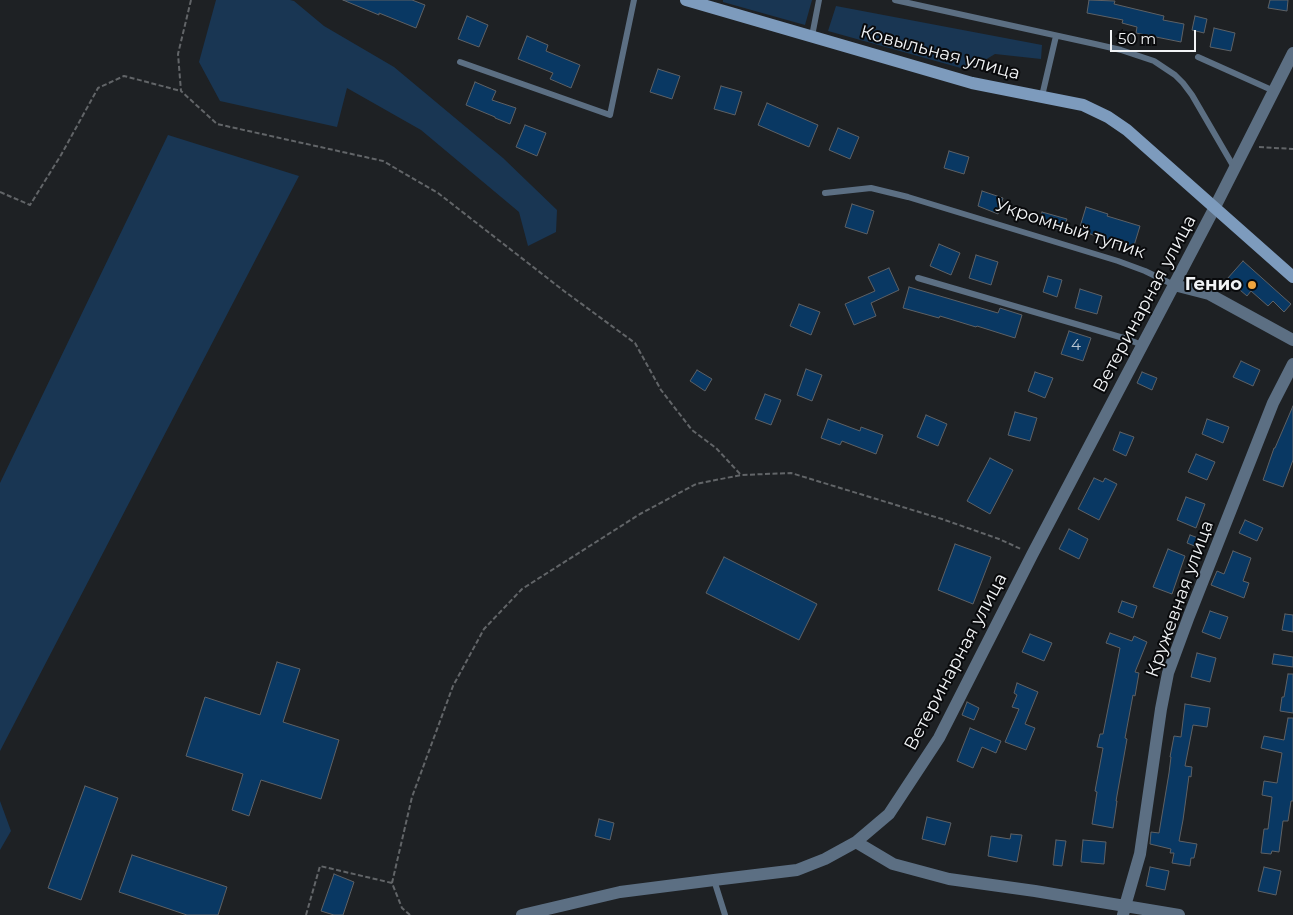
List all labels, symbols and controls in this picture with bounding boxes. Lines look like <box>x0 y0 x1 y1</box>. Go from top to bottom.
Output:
scale bar <box>1113 20 1199 52</box>
street label: Ковыльная улица <box>858 21 1022 85</box>
text: 50 m <box>1118 29 1156 48</box>
street label: Укромный тупик <box>992 194 1148 264</box>
street label: Ветеринарная улица <box>1089 212 1201 396</box>
place label: Генио <box>1185 274 1242 296</box>
marker: Генио <box>1246 279 1258 291</box>
house number: 4 <box>1071 337 1081 355</box>
street label: Кружевная улица <box>1142 518 1218 680</box>
street label: Ветеринарная улица <box>900 570 1012 754</box>

